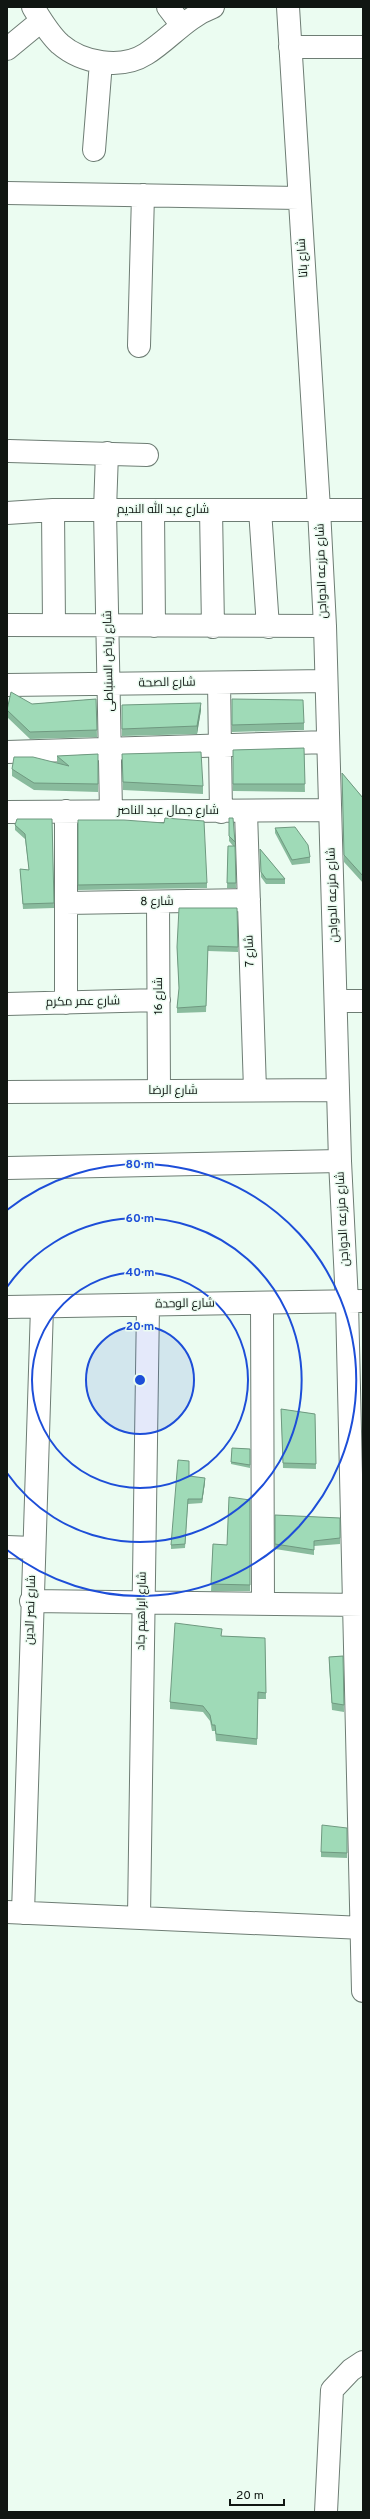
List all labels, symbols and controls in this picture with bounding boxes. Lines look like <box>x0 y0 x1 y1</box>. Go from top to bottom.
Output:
street label: شارع باتا <box>294 238 312 278</box>
street label: شارع عبد الله النديم <box>117 501 209 518</box>
street label: شارع مزرعه الدواجن <box>312 523 332 619</box>
street label: شارع رياض السنباطى <box>100 610 118 712</box>
street label: شارع الصحة <box>138 675 196 691</box>
street label: شارع جمال عبد الناصر <box>116 803 219 819</box>
street label: شارع مزرعه الدواجن <box>323 847 343 943</box>
street label: شارع 8 <box>140 894 174 910</box>
street label: شارع 7 <box>241 934 259 967</box>
street label: شارع 16 <box>151 977 167 1015</box>
street label: شارع عمر مكرم <box>46 993 120 1011</box>
street label: شارع الرضا <box>148 1083 198 1099</box>
text: 80 m <box>126 1157 154 1173</box>
street label: شارع مزرعه الدواجن <box>333 1171 353 1267</box>
text: 60 m <box>126 1211 154 1227</box>
text: 40 m <box>125 1265 155 1281</box>
street label: شارع الوحدة <box>155 1295 215 1313</box>
text: 20 m <box>126 1319 154 1335</box>
centre of rings <box>133 1373 147 1387</box>
street label: شارع ابراهيم جاد <box>133 1571 151 1651</box>
street label: شارع نصر الدين <box>22 1575 40 1645</box>
scale bar <box>230 2481 284 2507</box>
text: 20 m <box>236 2488 264 2504</box>

